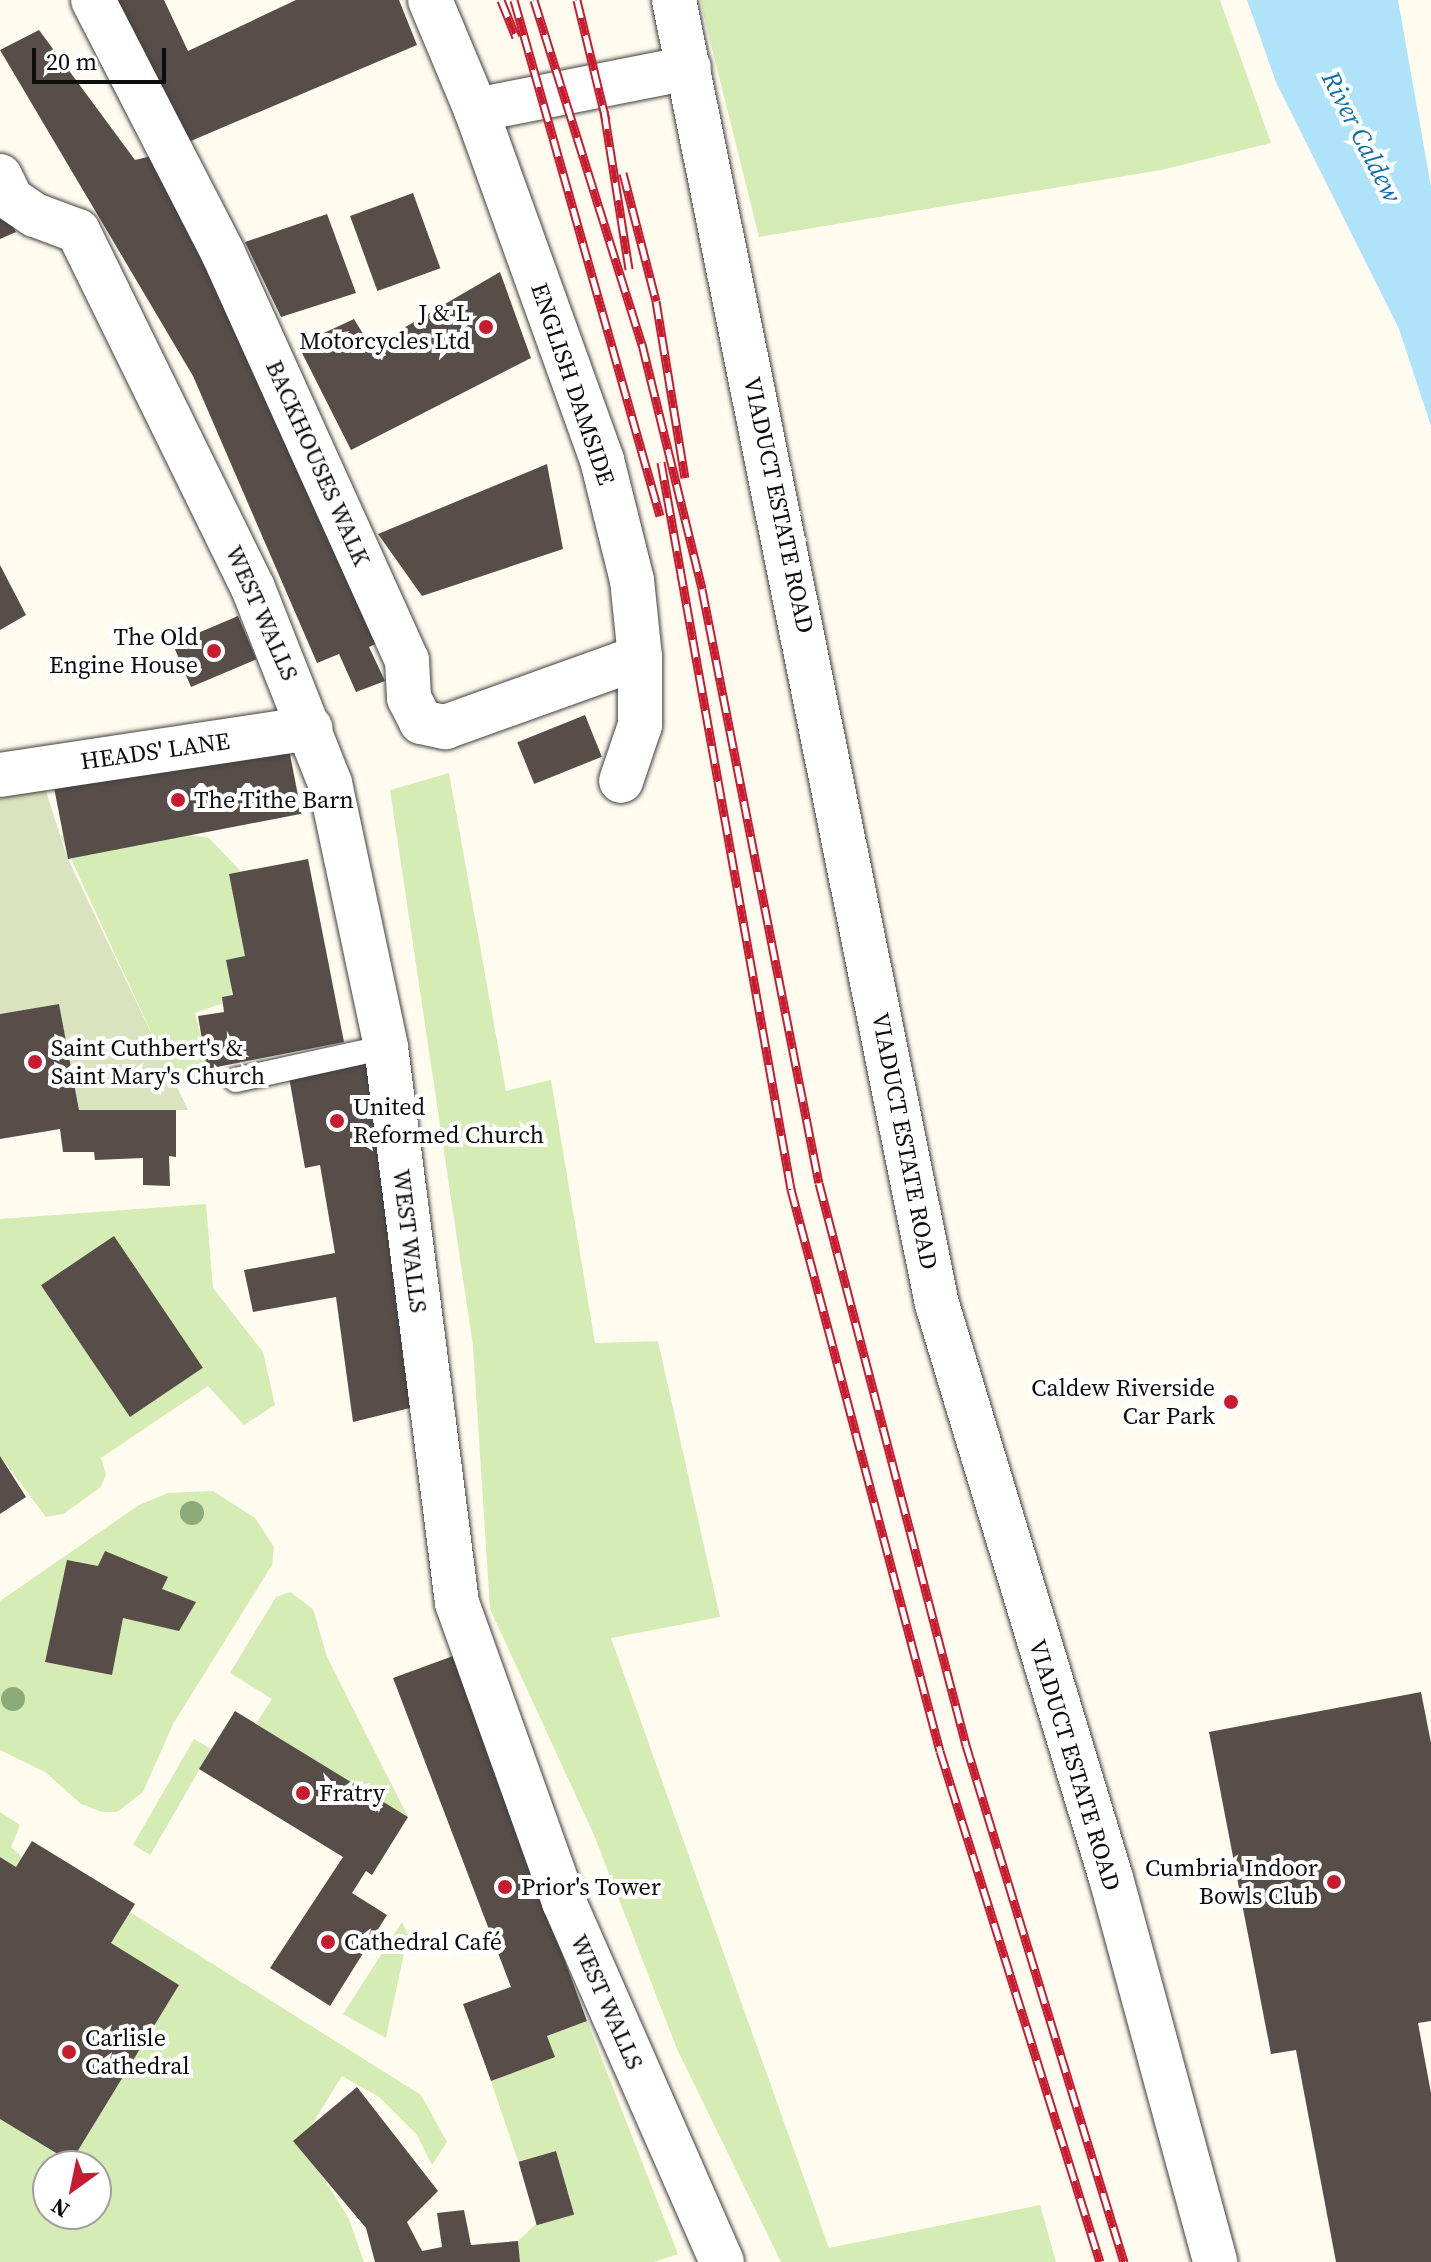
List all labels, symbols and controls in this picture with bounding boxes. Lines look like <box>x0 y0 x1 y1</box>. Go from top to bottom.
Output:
scale bar <box>36 32 170 82</box>
text: 20 m <box>46 45 97 78</box>
water label: River Caldew <box>1315 66 1407 208</box>
street label: ENGLISH DAMSIDE <box>525 279 621 489</box>
place label: J & L Motorcycles Ltd <box>299 299 470 355</box>
marker: J & L Motorcycles Ltd <box>477 318 495 336</box>
street label: BACKHOUSES WALK <box>260 355 376 571</box>
street label: VIADUCT ESTATE ROAD <box>738 374 820 636</box>
street label: WEST WALLS <box>219 541 305 685</box>
place label: The Old Engine House <box>49 623 198 679</box>
marker: The Old Engine House <box>205 642 223 660</box>
street label: HEADS' LANE <box>79 726 231 776</box>
place label: The Tithe Barn <box>194 786 354 814</box>
marker: The Tithe Barn <box>169 791 187 809</box>
street label: VIADUCT ESTATE ROAD <box>866 1010 944 1272</box>
place label: Saint Cuthbert's & Saint Mary's Church <box>51 1034 265 1090</box>
marker: Saint Cuthbert's & Saint Mary's Church <box>26 1053 44 1071</box>
place label: United Reformed Church <box>353 1093 544 1149</box>
marker: United Reformed Church <box>328 1112 346 1130</box>
street label: WEST WALLS <box>387 1167 433 1315</box>
place label: Caldew Riverside Car Park <box>1031 1374 1215 1430</box>
marker: Caldew Riverside Car Park <box>1222 1393 1240 1411</box>
street label: VIADUCT ESTATE ROAD <box>1023 1636 1127 1894</box>
place label: Fratry <box>319 1779 385 1807</box>
marker: Fratry <box>294 1784 312 1802</box>
place label: Cumbria Indoor Bowls Club <box>1145 1854 1318 1910</box>
place label: Prior's Tower <box>521 1873 661 1901</box>
marker: Cumbria Indoor Bowls Club <box>1325 1873 1343 1891</box>
marker: Prior's Tower <box>496 1878 514 1896</box>
place label: Cathedral Café <box>344 1928 502 1956</box>
street label: WEST WALLS <box>564 1930 650 2074</box>
marker: Cathedral Café <box>319 1933 337 1951</box>
place label: Carlisle Cathedral <box>85 2024 190 2080</box>
marker: Carlisle Cathedral <box>60 2043 78 2061</box>
north arrow <box>32 2150 112 2230</box>
text: N <box>45 2192 75 2225</box>

